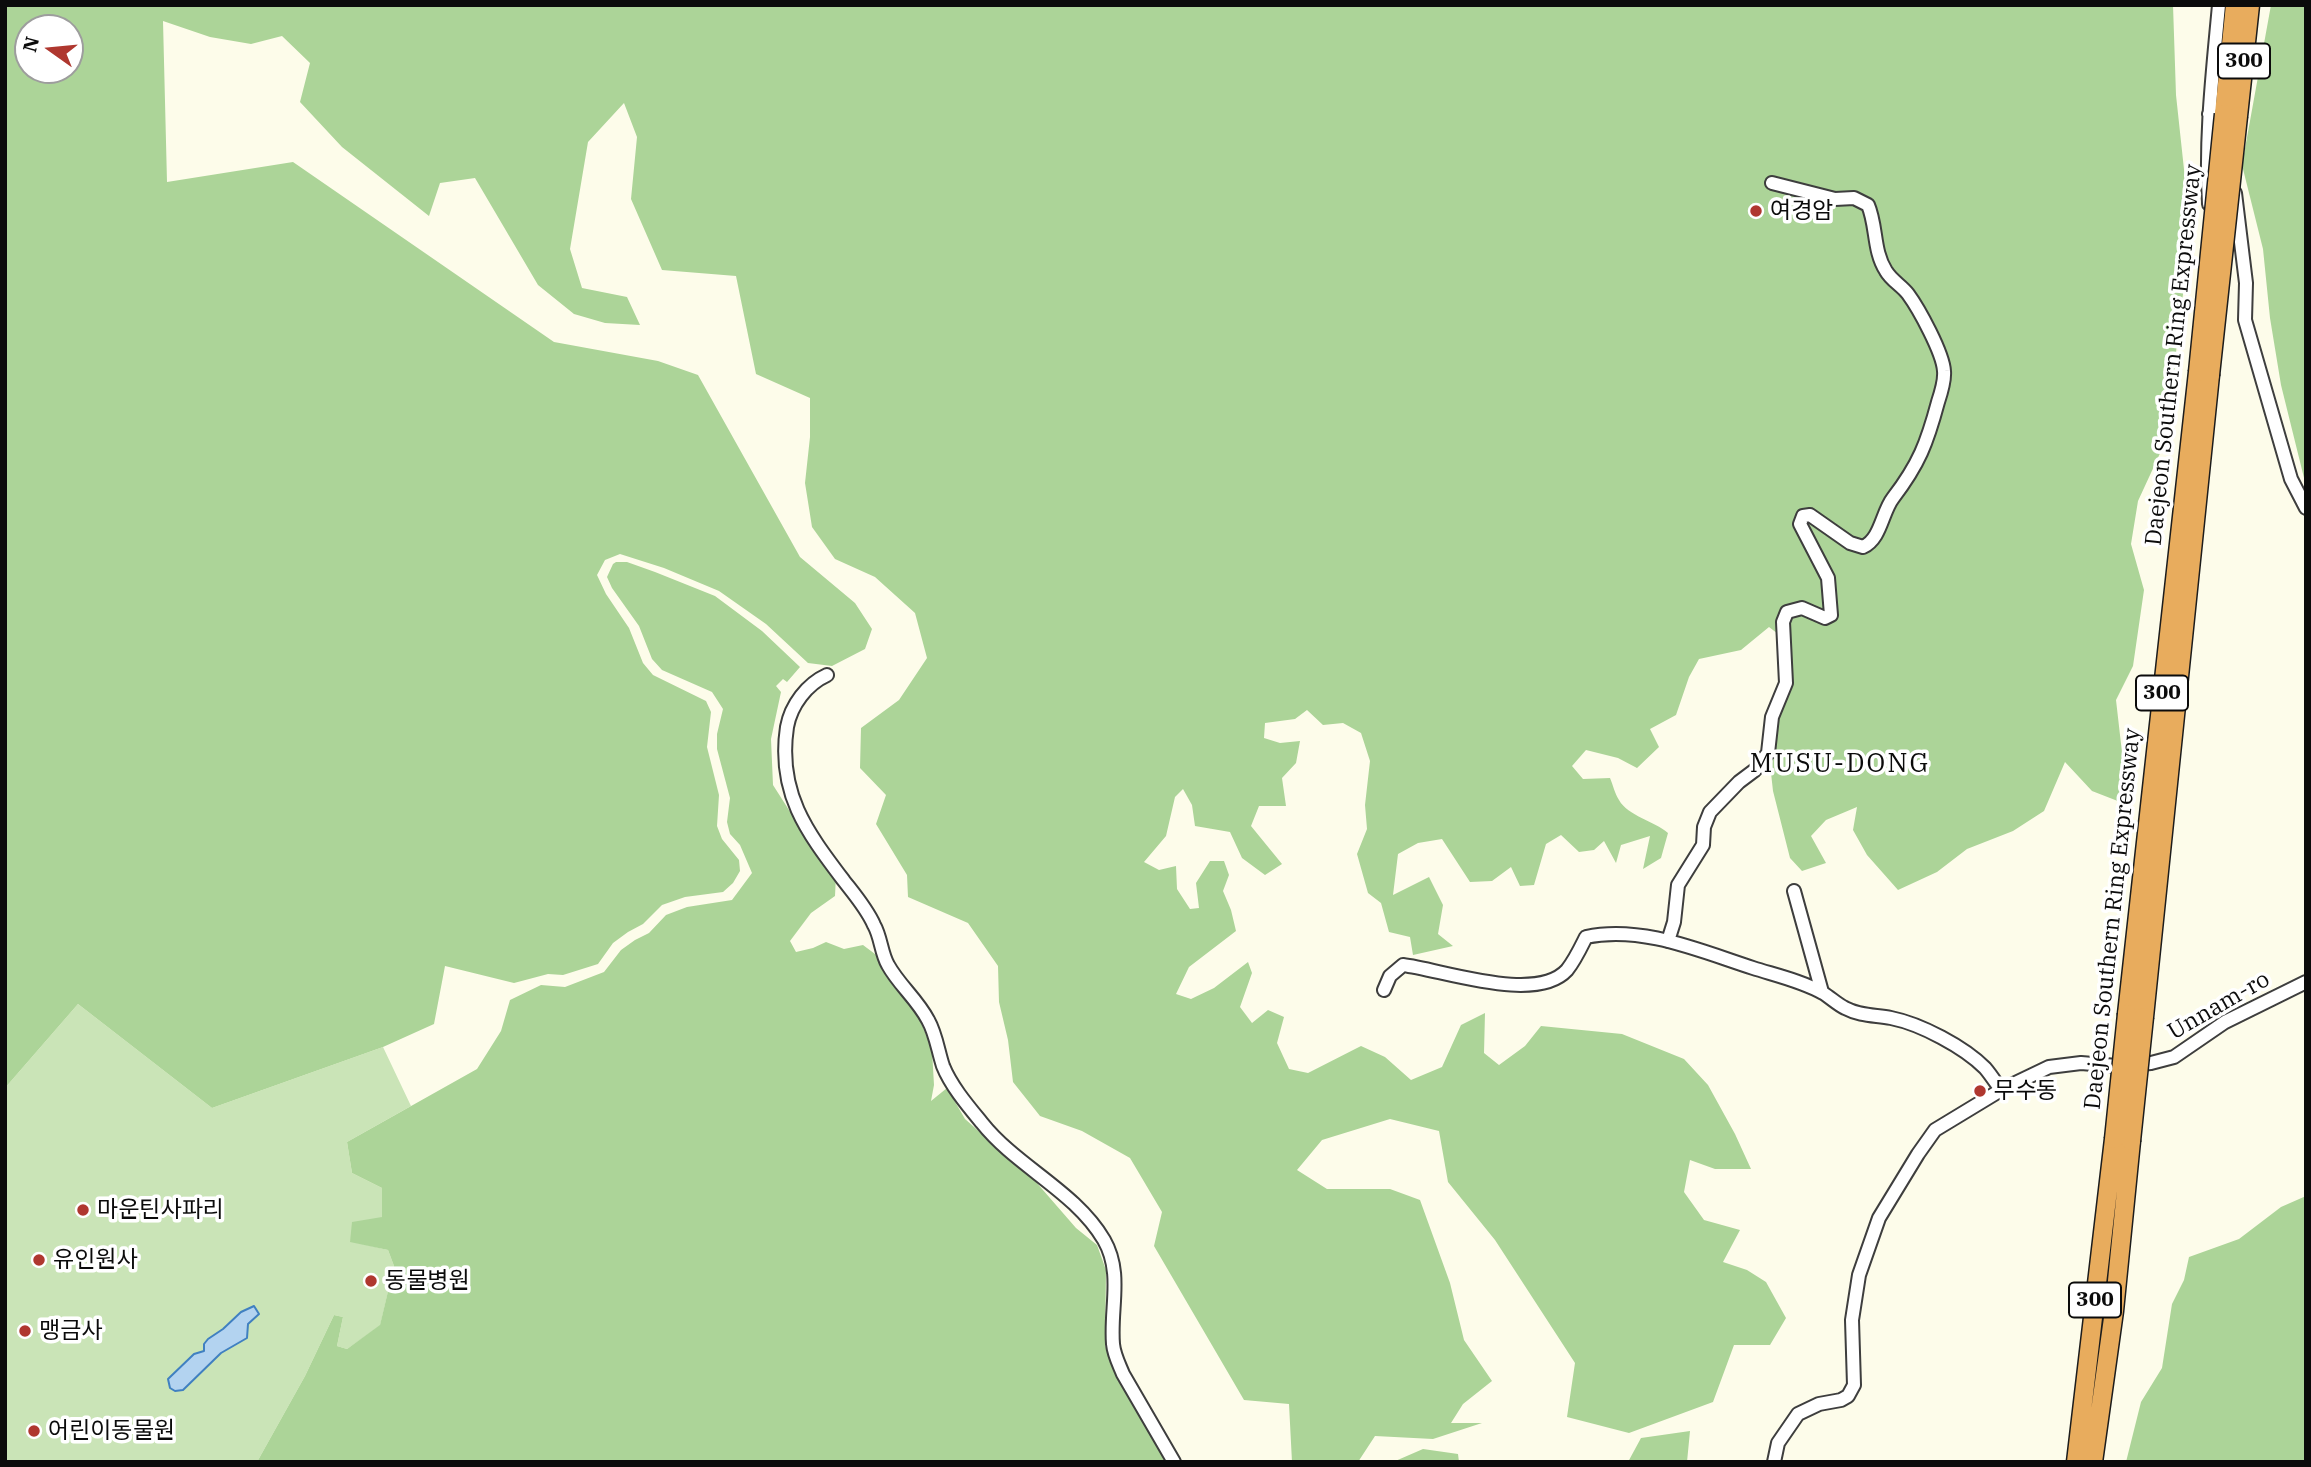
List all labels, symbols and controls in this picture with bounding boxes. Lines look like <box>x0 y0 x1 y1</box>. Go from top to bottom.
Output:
north arrow <box>14 14 84 84</box>
text: N <box>17 34 44 54</box>
road number: 300 <box>2218 43 2270 78</box>
street label: Daejeon Southern Ring Expressway <box>2140 163 2208 547</box>
place label: 여경암 <box>1770 197 1833 225</box>
marker: 여경암 <box>1748 203 1764 219</box>
road number: 300 <box>2136 676 2188 710</box>
street label: Daejeon Southern Ring Expressway <box>2079 727 2147 1111</box>
district label: MUSU-DONG <box>1751 748 1929 780</box>
street label: Unnam-ro <box>2163 966 2275 1046</box>
place label: 무수동 <box>1994 1077 2057 1105</box>
marker: 무수동 <box>1972 1083 1988 1099</box>
place label: 마운틴사파리 <box>97 1196 224 1224</box>
marker: 마운틴사파리 <box>75 1202 91 1218</box>
place label: 유인원사 <box>53 1246 138 1274</box>
marker: 유인원사 <box>31 1252 47 1268</box>
place label: 동물병원 <box>385 1267 470 1295</box>
marker: 동물병원 <box>363 1273 379 1289</box>
road number: 300 <box>2069 1282 2121 1318</box>
place label: 맹금사 <box>39 1317 102 1345</box>
marker: 맹금사 <box>17 1323 33 1339</box>
place label: 어린이동물원 <box>48 1417 175 1445</box>
marker: 어린이동물원 <box>26 1423 42 1439</box>

